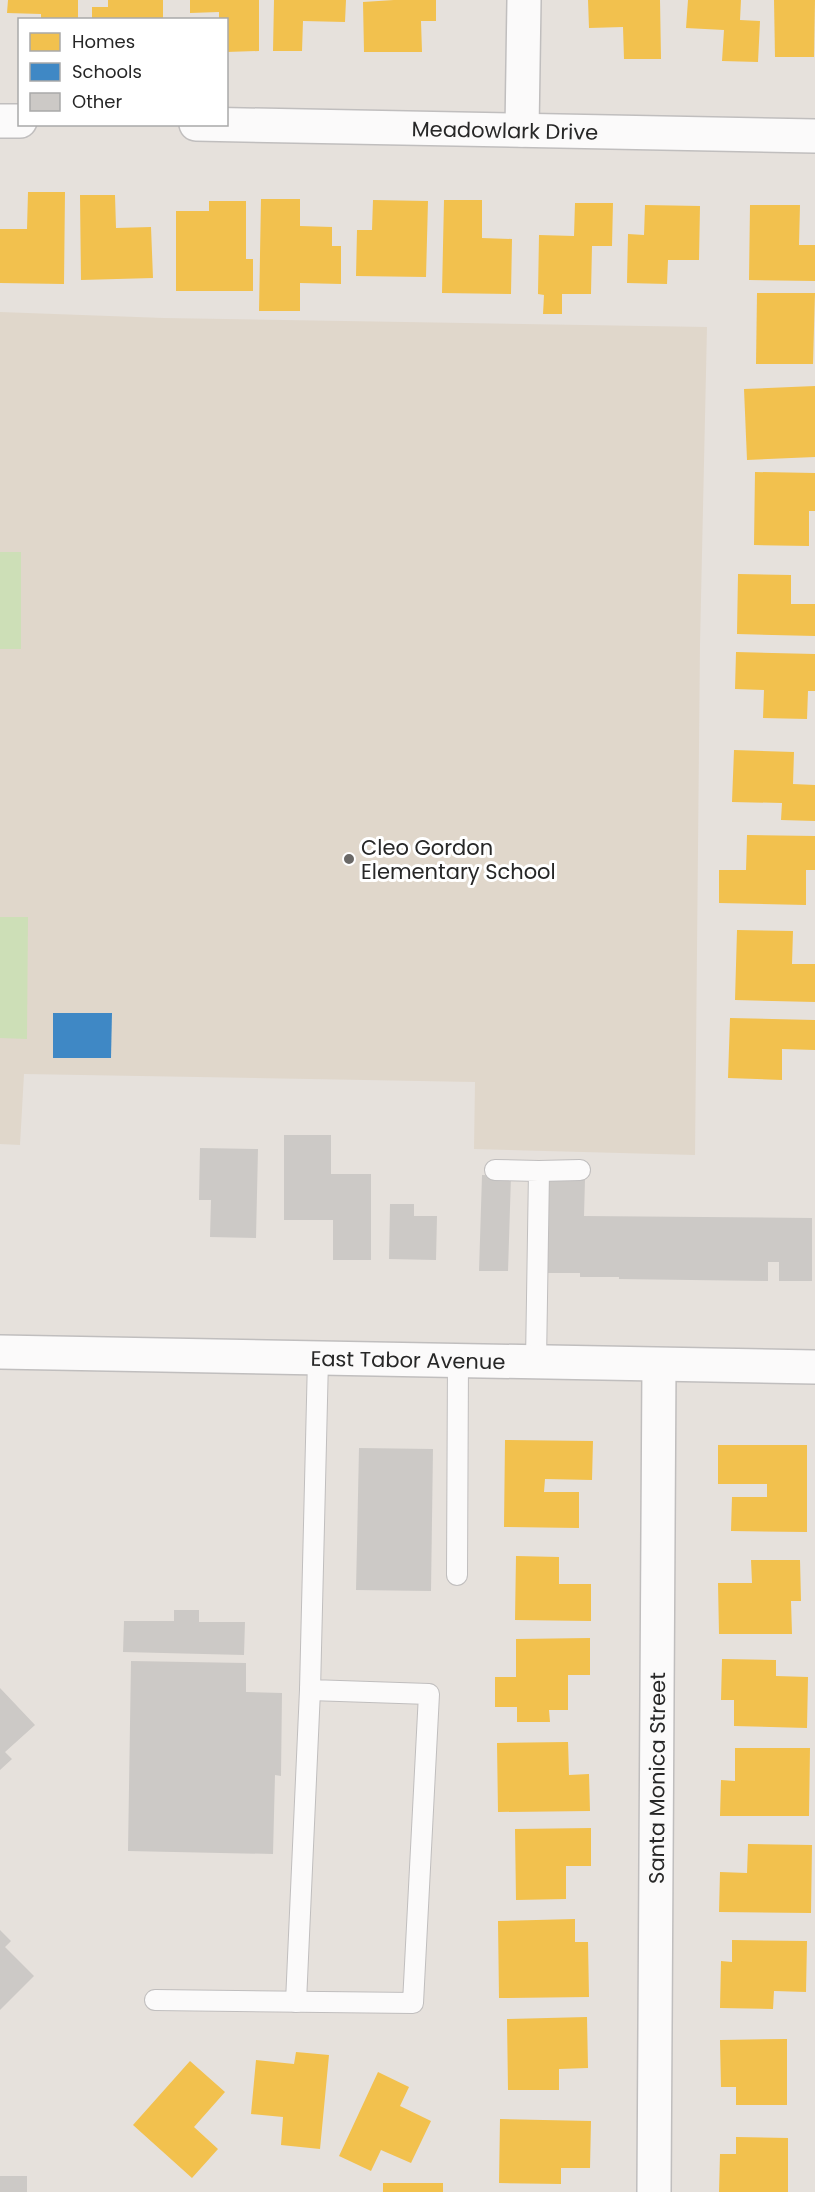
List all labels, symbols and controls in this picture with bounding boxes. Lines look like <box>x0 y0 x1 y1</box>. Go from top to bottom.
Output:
legend <box>18 18 228 126</box>
text: Homes <box>72 29 135 54</box>
text: Schools <box>72 59 142 84</box>
text: Other <box>72 89 122 114</box>
street label: Meadowlark Drive <box>411 114 598 146</box>
place label: Cleo Gordon Elementary School <box>361 833 556 886</box>
marker: Cleo Gordon Elementary School <box>342 852 356 866</box>
street label: East Tabor Avenue <box>310 1343 506 1376</box>
street label: Santa Monica Street <box>641 1672 672 1884</box>

